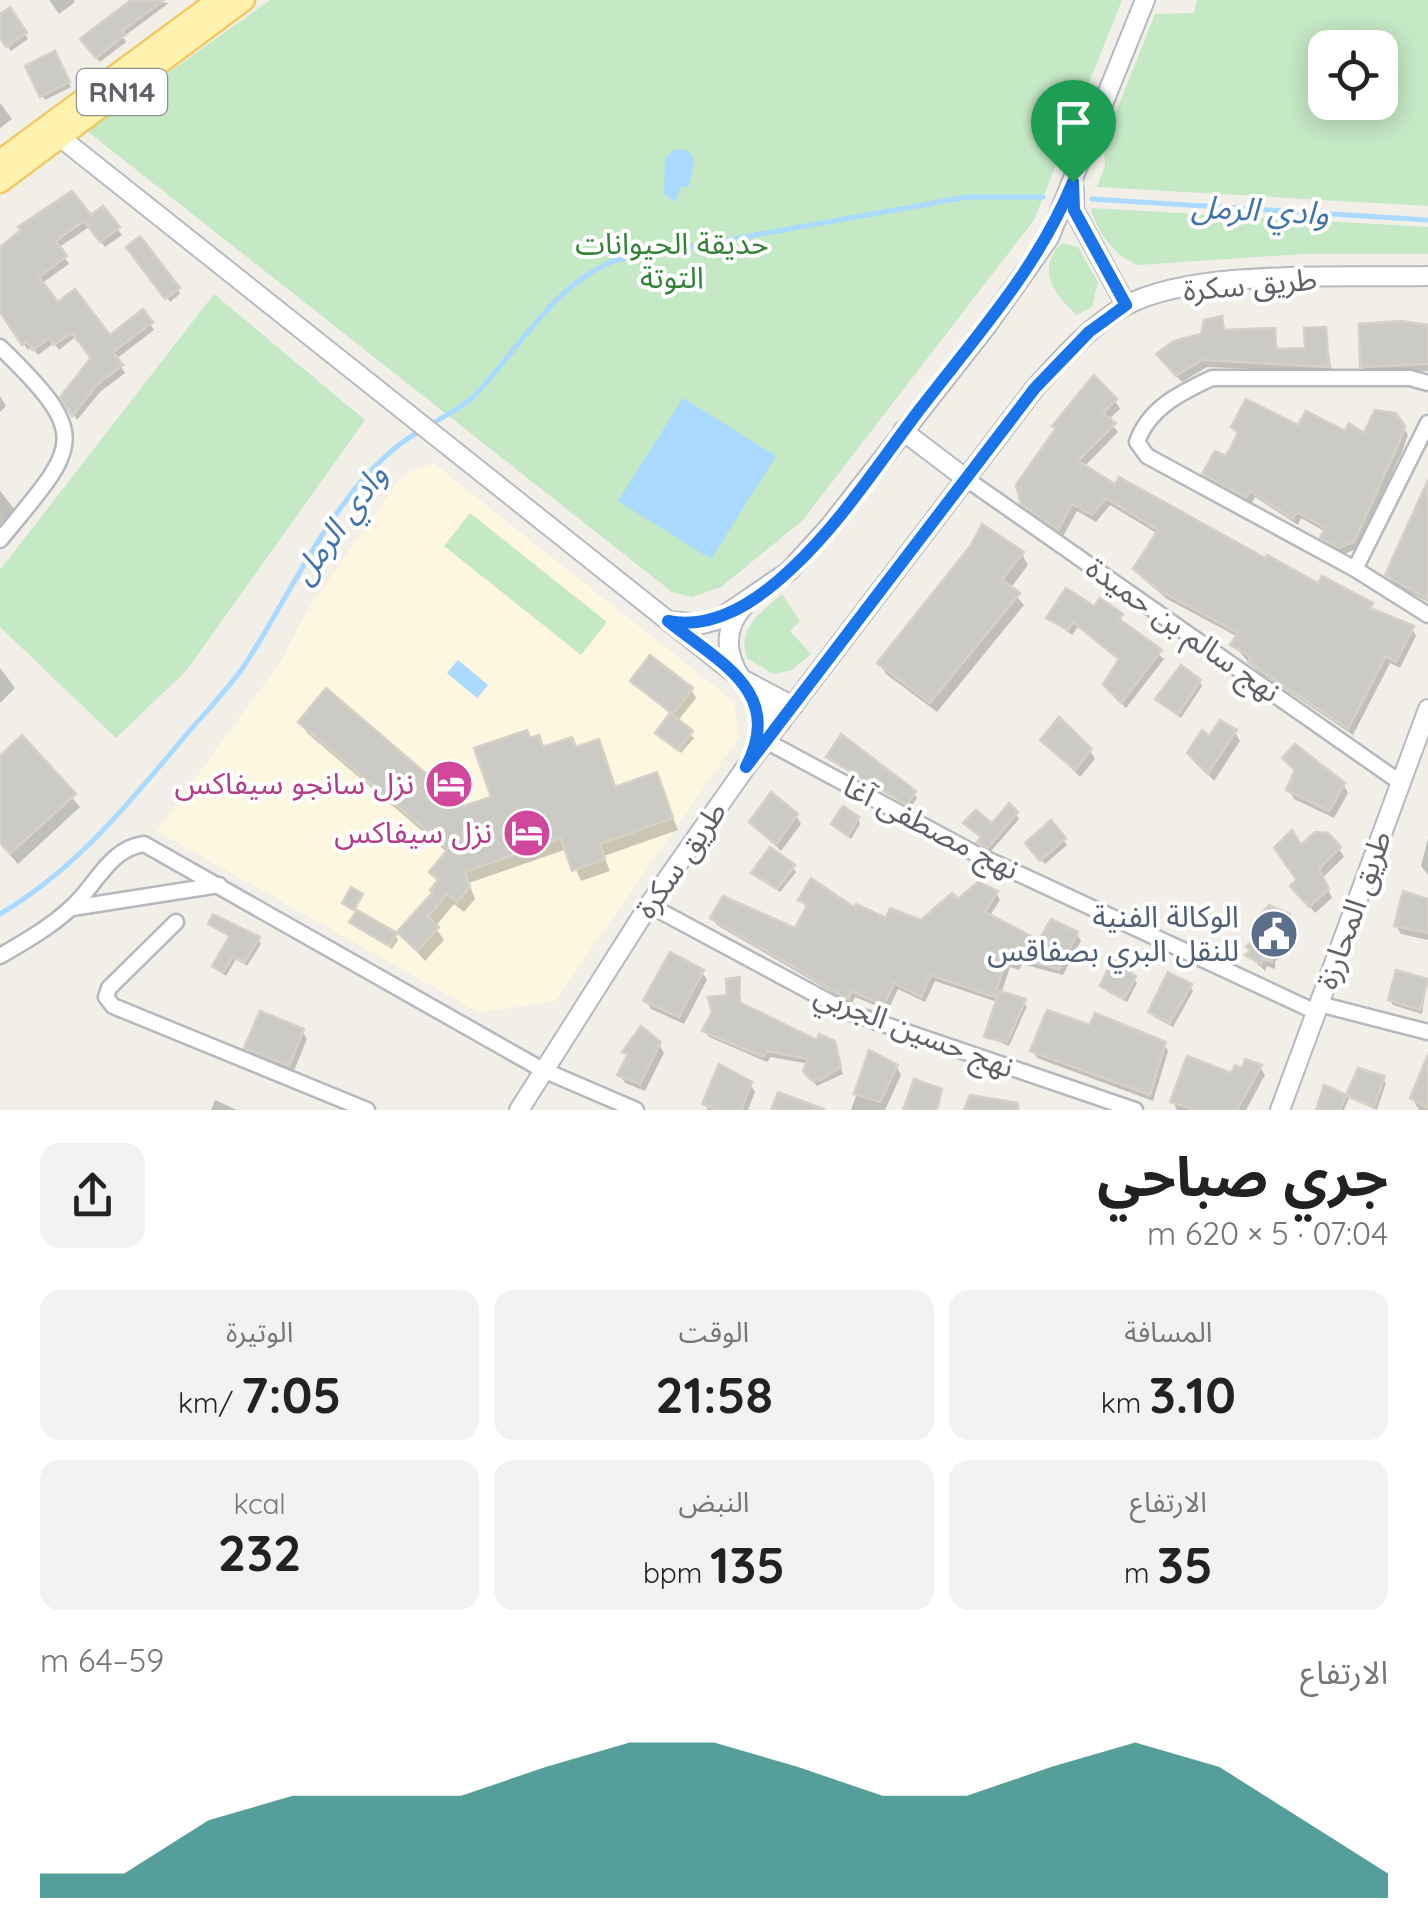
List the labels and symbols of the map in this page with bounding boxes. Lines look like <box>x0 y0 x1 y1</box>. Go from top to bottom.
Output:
road number: RN14 <box>77 69 167 115</box>
pin <box>1031 80 1116 183</box>
water label: وادي الرمل <box>1190 185 1330 239</box>
park label: حديقة الحيوانات التوتة <box>575 224 769 296</box>
street label: طريق سكرة <box>1181 259 1318 309</box>
water label: وادي الرمل <box>282 456 400 595</box>
street label: نهج سالم بن حميدة <box>1076 548 1288 714</box>
hotel icon: نزل سانجو سيفاكس <box>423 758 475 810</box>
place label: نزل سانجو سيفاكس <box>175 764 414 802</box>
street label: نهج مصطفى آغا <box>835 766 1026 891</box>
street label: طريق سكرة <box>626 794 734 925</box>
hotel icon: نزل سيفاكس <box>501 807 553 859</box>
place label: نزل سيفاكس <box>334 813 492 851</box>
street label: طريق المحارزة <box>1307 825 1399 994</box>
place label: الوكالة الفنية للنقل البري بصفاقس <box>987 897 1239 974</box>
public building icon: الوكالة الفنية للنقل البري بصفاقس <box>1248 908 1300 960</box>
street label: نهج حسين الجربي <box>807 975 1019 1090</box>

